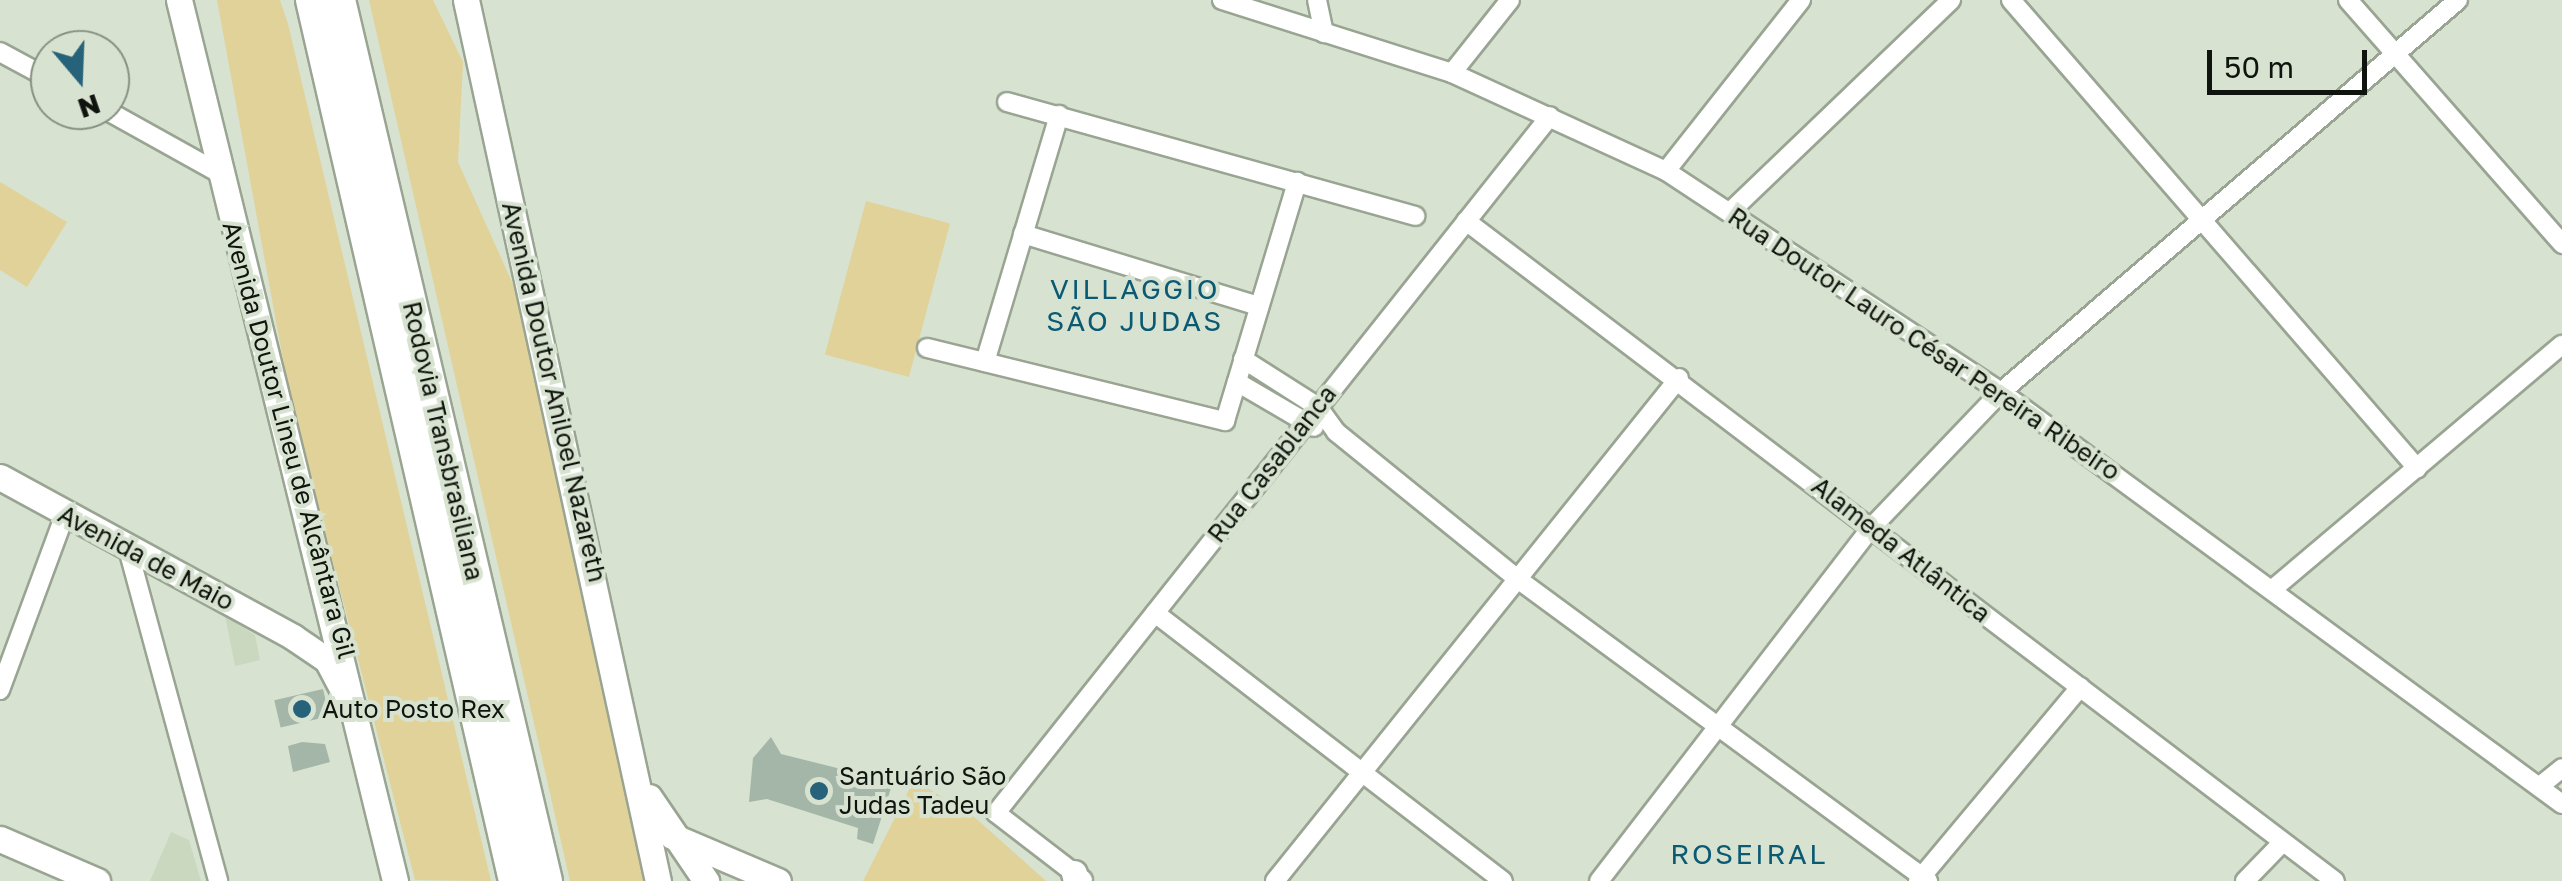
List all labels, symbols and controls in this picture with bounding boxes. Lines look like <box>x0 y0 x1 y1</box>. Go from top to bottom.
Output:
north arrow <box>30 30 130 130</box>
scale bar <box>2212 30 2372 92</box>
text: 50 m <box>2224 49 2294 85</box>
text: N <box>74 88 105 126</box>
street label: Avenida Doutor Aniloel Nazareth <box>496 199 612 585</box>
street label: Rua Doutor Lauro César Pereira Ribeiro <box>1722 201 2126 487</box>
street label: Avenida Doutor Lineu de Alcântara Gil <box>216 218 362 662</box>
district label: VILLAGGIO SÃO JUDAS <box>1046 272 1224 338</box>
street label: Rodovia Transbrasiliana <box>396 299 490 583</box>
street label: Rua Casablanca <box>1201 379 1343 549</box>
street label: Alameda Atlântica <box>1806 471 1996 629</box>
street label: Avenida de Maio <box>53 499 239 617</box>
place label: Auto Posto Rex <box>322 694 505 724</box>
marker: Auto Posto Rex <box>291 698 313 720</box>
place label: Santuário São Judas Tadeu <box>839 762 1006 821</box>
marker: Santuário São Judas Tadeu <box>808 780 830 802</box>
district label: ROSEIRAL <box>1670 837 1828 871</box>

